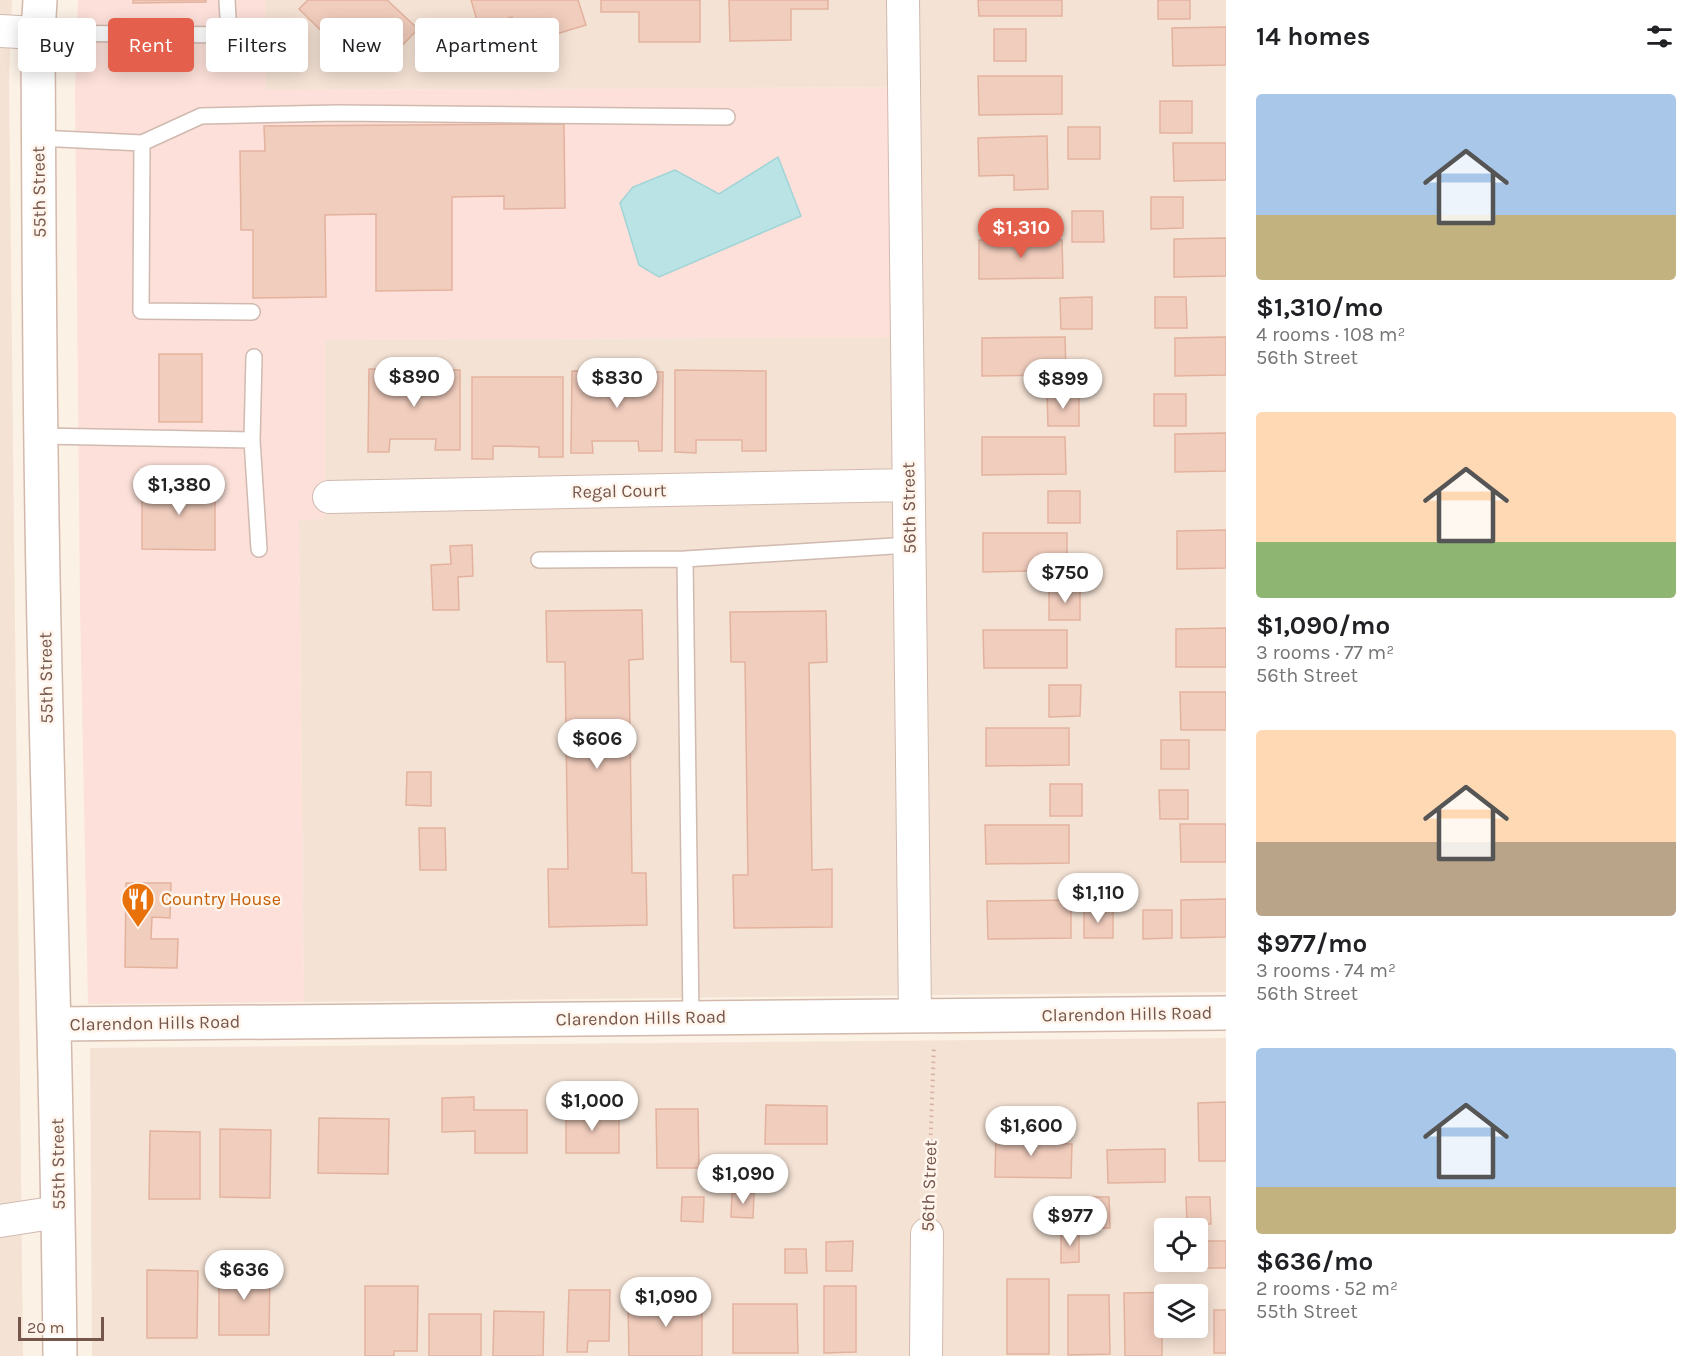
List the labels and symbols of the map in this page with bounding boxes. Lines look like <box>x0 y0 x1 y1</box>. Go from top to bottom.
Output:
street label: 55th Street <box>27 146 51 238</box>
pin: $1,310 <box>972 208 1070 259</box>
pin: $890 <box>378 357 450 408</box>
pin: $830 <box>581 358 653 409</box>
pin: $899 <box>1027 359 1099 410</box>
street label: 56th Street <box>897 462 921 554</box>
pin: $1,380 <box>130 465 228 516</box>
street label: Regal Court <box>571 479 667 503</box>
pin: $750 <box>1029 553 1101 604</box>
street label: 55th Street <box>34 632 58 724</box>
pin: $606 <box>561 719 633 770</box>
pin: $1,110 <box>1049 873 1147 924</box>
restaurant icon: Country House <box>120 881 156 928</box>
place label: Country House <box>161 888 281 910</box>
street label: Clarendon Hills Road <box>1041 1002 1213 1026</box>
street label: Clarendon Hills Road <box>555 1006 727 1030</box>
street label: Clarendon Hills Road <box>69 1011 241 1035</box>
pin: $1,000 <box>543 1081 641 1132</box>
pin: $1,600 <box>982 1106 1080 1157</box>
street label: 55th Street <box>46 1118 70 1210</box>
street label: 56th Street <box>916 1140 942 1232</box>
pin: $1,090 <box>694 1154 792 1205</box>
pin: $977 <box>1034 1196 1106 1247</box>
pin: $636 <box>208 1250 280 1301</box>
pin: $1,090 <box>617 1277 715 1328</box>
scale bar <box>18 1314 104 1342</box>

